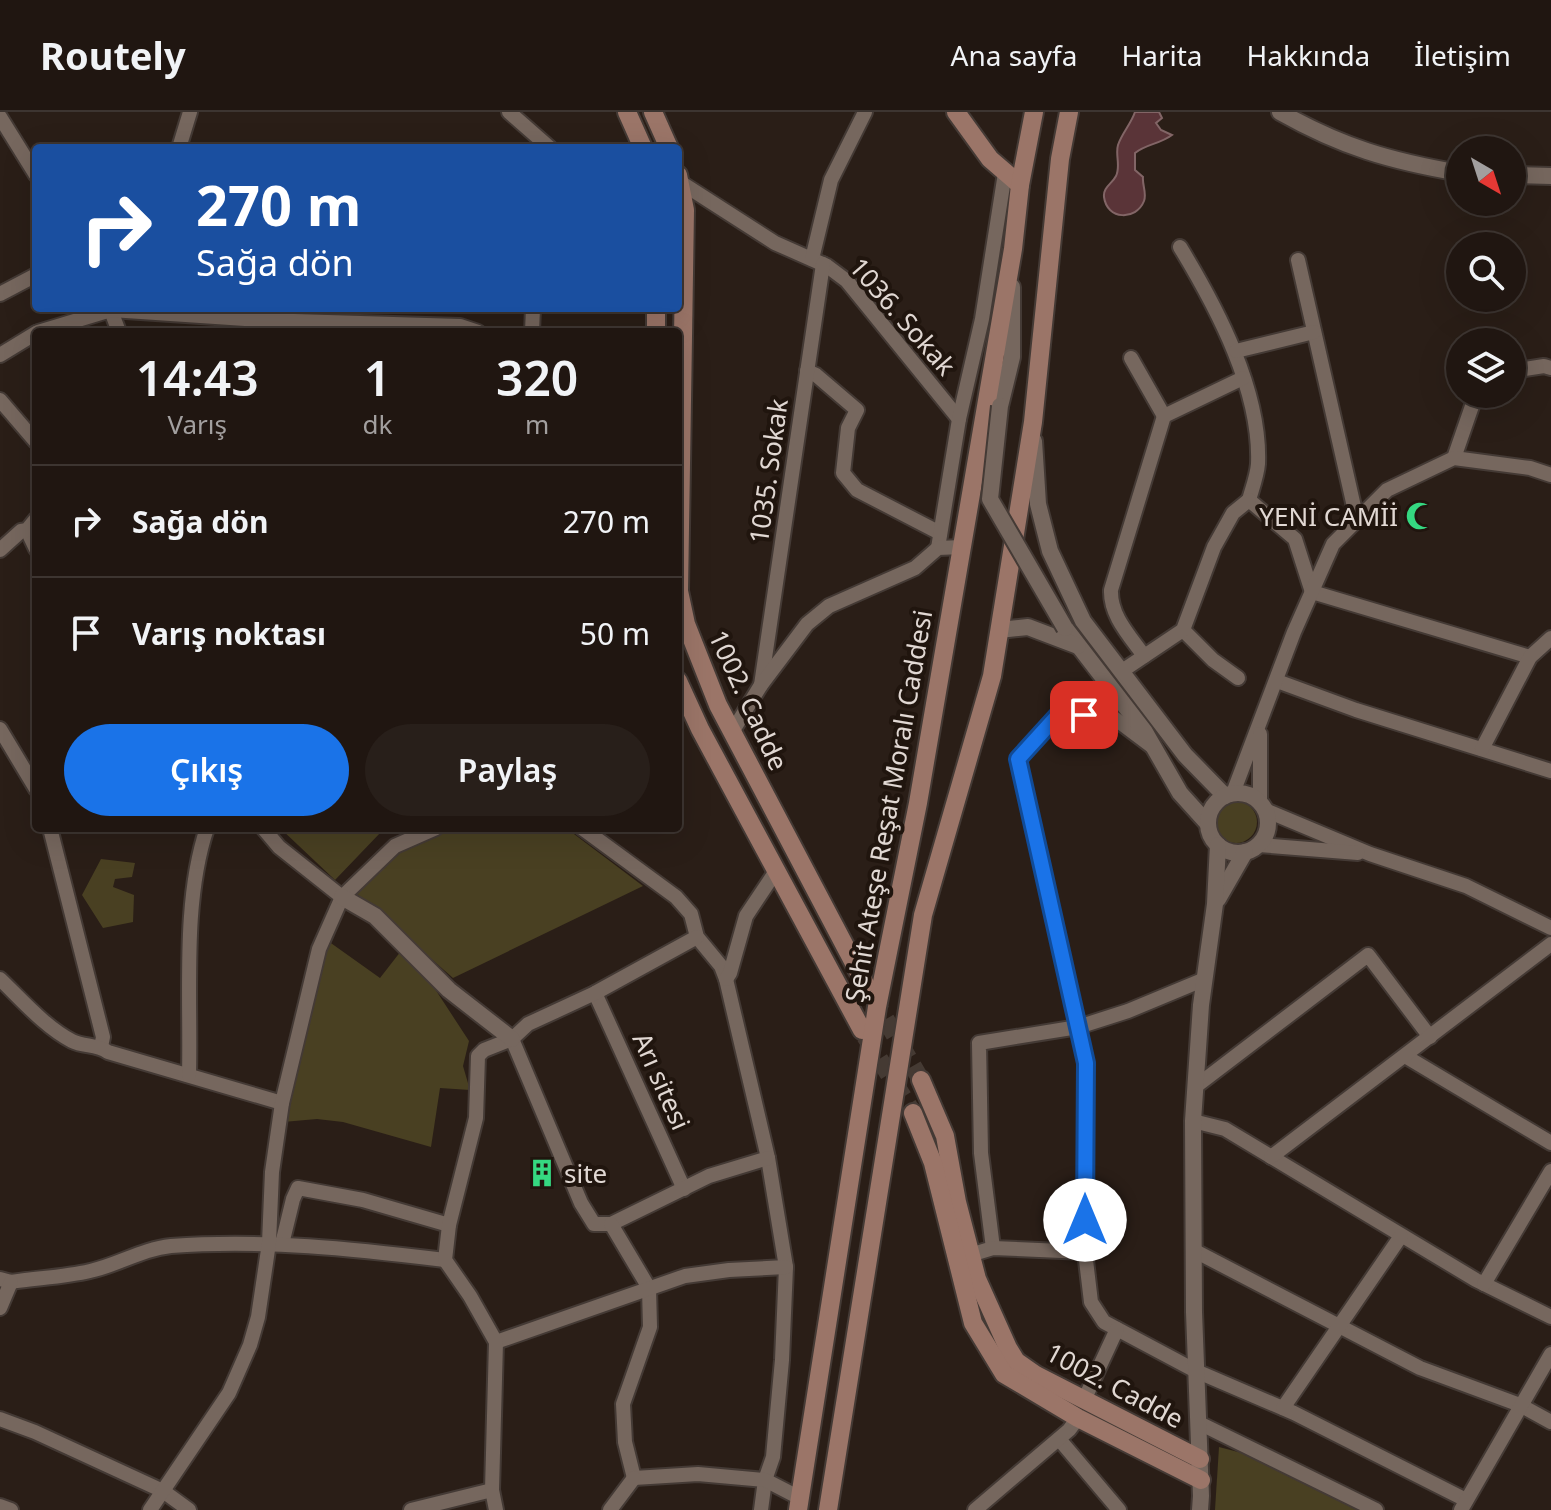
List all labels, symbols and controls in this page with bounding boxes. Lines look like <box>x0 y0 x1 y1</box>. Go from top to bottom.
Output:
text: Routely <box>40 29 186 81</box>
text: Ana sayfa <box>951 36 1077 74</box>
text: Harita <box>1121 36 1203 74</box>
text: Hakkında <box>1247 36 1370 74</box>
text: İletişim <box>1414 36 1511 74</box>
north arrow <box>1446 136 1526 216</box>
map controls <box>1446 136 1526 408</box>
text: 270 m <box>196 166 361 242</box>
icon: right <box>64 176 168 280</box>
button: search <box>1446 232 1526 312</box>
text: Sağa dön <box>196 238 354 287</box>
street label: 1036. Sokak <box>842 249 964 383</box>
button: layers <box>1446 328 1526 408</box>
text: 14:43 <box>136 345 259 410</box>
text: 1 <box>364 345 391 410</box>
text: 320 <box>496 345 578 410</box>
street label: 1035. Sokak <box>740 396 796 546</box>
text: Varış <box>167 406 227 442</box>
text: dk <box>362 406 392 442</box>
text: m <box>525 406 549 442</box>
place label: YENİ CAMİİ <box>1259 498 1398 534</box>
icon: right <box>64 499 108 543</box>
text: Sağa dön <box>132 501 268 542</box>
text: 270 m <box>563 501 650 542</box>
mosque icon: YENİ CAMİİ <box>1405 501 1435 531</box>
street label: Şehit Ateşe Reşat Moralı Caddesi <box>836 607 940 1005</box>
icon: arrive <box>64 611 108 655</box>
text: Varış noktası <box>132 613 326 654</box>
text: 50 m <box>580 613 650 654</box>
street label: 1002. Cadde <box>701 624 797 776</box>
pin <box>1050 681 1118 749</box>
icon: arrive <box>1062 693 1106 737</box>
button: Çıkış <box>64 724 349 816</box>
button: Paylaş <box>365 724 650 816</box>
street label: Arı sitesi <box>625 1027 699 1135</box>
place label: site <box>564 1155 607 1191</box>
building icon: site <box>527 1158 557 1188</box>
position arrow <box>1043 1178 1127 1262</box>
street label: 1002. Cadde <box>1040 1334 1190 1436</box>

